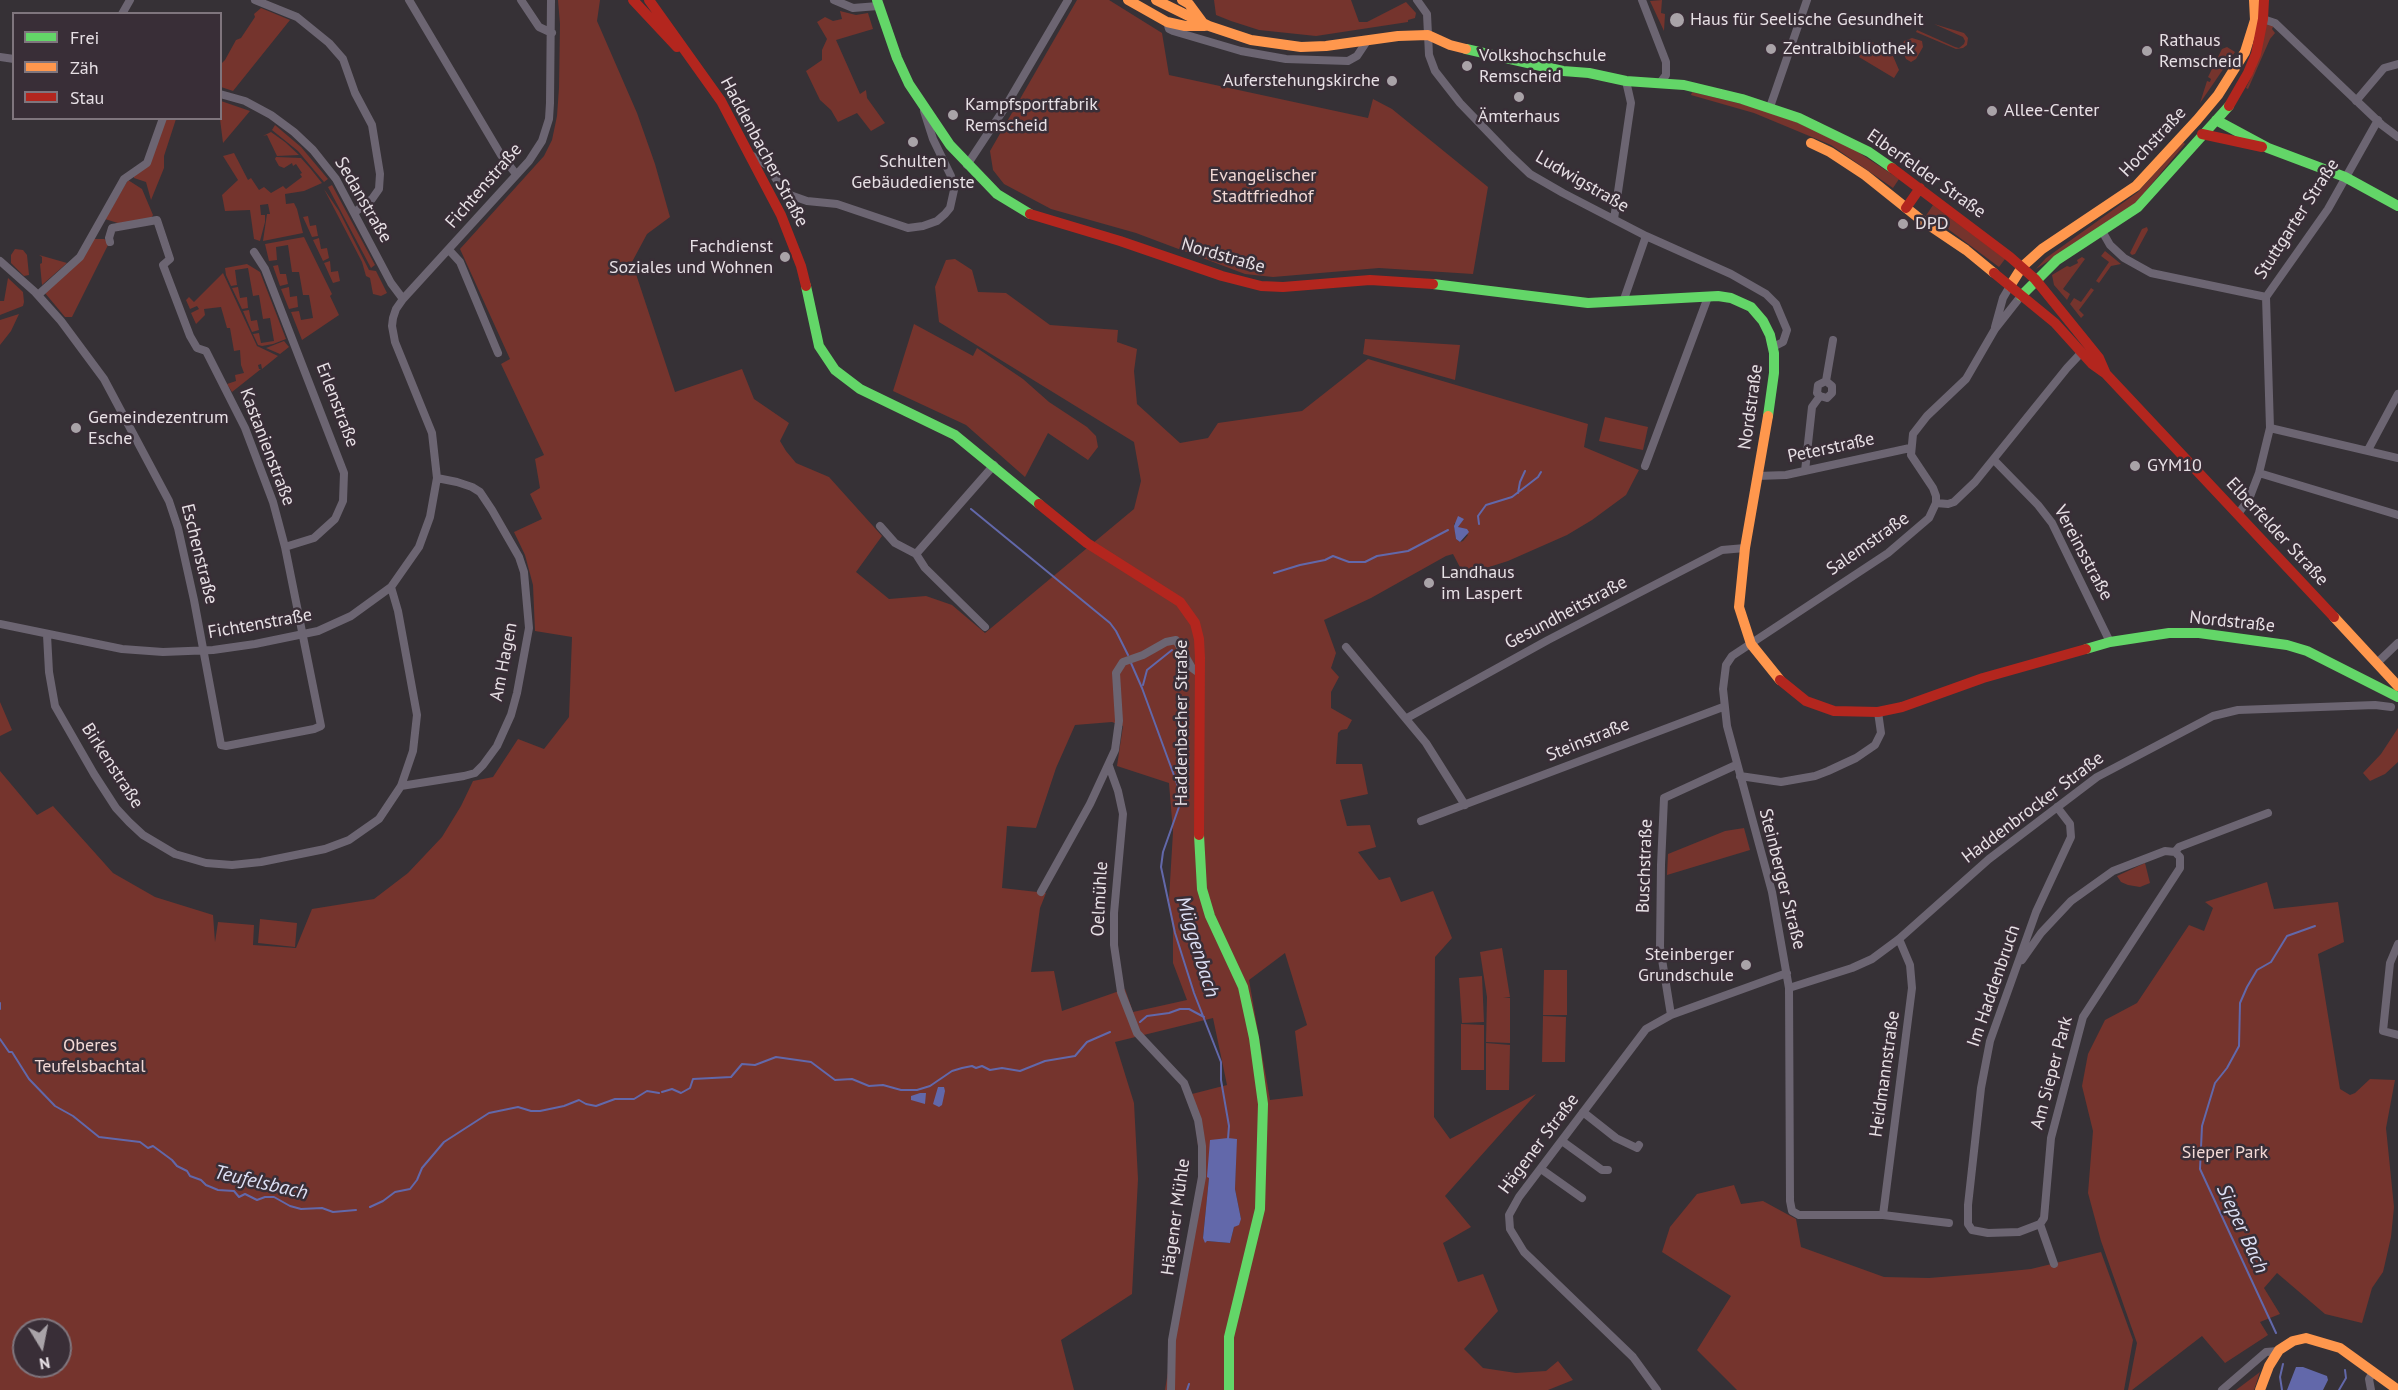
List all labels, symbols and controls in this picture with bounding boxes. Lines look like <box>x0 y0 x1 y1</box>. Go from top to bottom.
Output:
place label: Haus für Seelische Gesundheit <box>1690 9 1924 31</box>
marker: Haus für Seelische Gesundheit <box>1668 11 1686 29</box>
legend <box>12 12 222 120</box>
text: Frei <box>70 26 99 49</box>
place label: Rathaus Remscheid <box>2159 30 2242 72</box>
place label: Zentralbibliothek <box>1783 38 1915 60</box>
marker: Zentralbibliothek <box>1764 42 1778 56</box>
marker: Rathaus Remscheid <box>2140 44 2154 58</box>
place label: Volkshochschule Remscheid <box>1479 45 1606 88</box>
text: Zäh <box>70 56 99 79</box>
marker: Volkshochschule Remscheid <box>1460 59 1474 73</box>
place label: Auferstehungskirche <box>1223 70 1380 92</box>
street label: Haddenbacher Straße <box>715 73 813 231</box>
marker: Auferstehungskirche <box>1385 74 1399 88</box>
text: Stau <box>70 86 104 109</box>
marker: Ämterhaus <box>1512 90 1526 104</box>
place label: Kampfsportfabrik Remscheid <box>965 94 1098 136</box>
place label: Allee-Center <box>2004 100 2099 122</box>
street label: Hochstraße <box>2115 102 2191 182</box>
marker: Allee-Center <box>1985 104 1999 118</box>
place label: Ämterhaus <box>1478 106 1560 128</box>
marker: Kampfsportfabrik Remscheid <box>946 108 960 122</box>
street label: Elberfelder Straße <box>1862 125 1990 223</box>
marker: Schulten Gebäudedienste <box>906 135 920 149</box>
street label: Fichtenstraße <box>441 139 527 233</box>
street label: Ludwigstraße <box>1531 147 1633 217</box>
place label: Schulten Gebäudedienste <box>851 151 975 194</box>
street label: Sedanstraße <box>330 153 396 247</box>
street label: Stuttgarter Straße <box>2250 155 2344 283</box>
park label: Evangelischer Stadtfriedhof <box>1210 165 1316 207</box>
place label: DPD <box>1915 213 1949 235</box>
marker: DPD <box>1896 217 1910 231</box>
street label: Nordstraße <box>1179 234 1267 278</box>
place label: Fachdienst Soziales und Wohnen <box>609 236 773 278</box>
marker: Fachdienst Soziales und Wohnen <box>778 250 792 264</box>
street label: Erlenstraße <box>311 360 363 450</box>
street label: Nordstraße <box>1734 363 1768 451</box>
street label: Kastanienstraße <box>235 385 299 509</box>
place label: Gemeindezentrum Esche <box>88 407 229 450</box>
marker: Gemeindezentrum Esche <box>69 421 83 435</box>
street label: Peterstraße <box>1786 428 1876 468</box>
place label: GYM10 <box>2147 455 2202 477</box>
marker: GYM10 <box>2128 459 2142 473</box>
street label: Elberfelder Straße <box>2221 473 2333 591</box>
street label: Eschenstraße <box>176 502 222 606</box>
street label: Vereinsstraße <box>2049 502 2117 604</box>
street label: Salemstraße <box>1822 508 1914 580</box>
place label: Landhaus im Laspert <box>1441 562 1522 604</box>
street label: Gesundheitstraße <box>1501 572 1631 654</box>
marker: Landhaus im Laspert <box>1422 576 1436 590</box>
street label: Fichtenstraße <box>206 604 314 644</box>
street label: Nordstraße <box>2188 607 2276 637</box>
street label: Am Hagen <box>486 621 522 703</box>
street label: Haddenbacher Straße <box>1171 640 1193 806</box>
street label: Steinstraße <box>1543 714 1633 766</box>
street label: Birkenstraße <box>76 719 148 813</box>
street label: Haddenbrocker Straße <box>1958 748 2108 868</box>
street label: Steinberger Straße <box>1754 806 1810 952</box>
street label: Buschstraße <box>1633 819 1657 913</box>
street label: Oelmühle <box>1087 861 1113 937</box>
water label: Müggenbach <box>1170 894 1224 1000</box>
street label: Im Haddenbruch <box>1963 922 2025 1050</box>
place label: Steinberger Grundschule <box>1638 944 1734 986</box>
marker: Steinberger Grundschule <box>1739 958 1753 972</box>
street label: Heidmannstraße <box>1865 1009 1905 1139</box>
street label: Am Sieper Park <box>2027 1014 2077 1132</box>
park label: Oberes Teufelsbachtal <box>35 1035 145 1078</box>
street label: Hägener Straße <box>1494 1089 1584 1199</box>
park label: Sieper Park <box>2182 1142 2268 1164</box>
street label: Hägener Mühle <box>1157 1157 1195 1277</box>
water label: Teufelsbach <box>212 1161 310 1205</box>
water label: Sieper Bach <box>2211 1181 2273 1277</box>
north arrow <box>12 1318 72 1378</box>
text: N <box>38 1353 52 1375</box>

